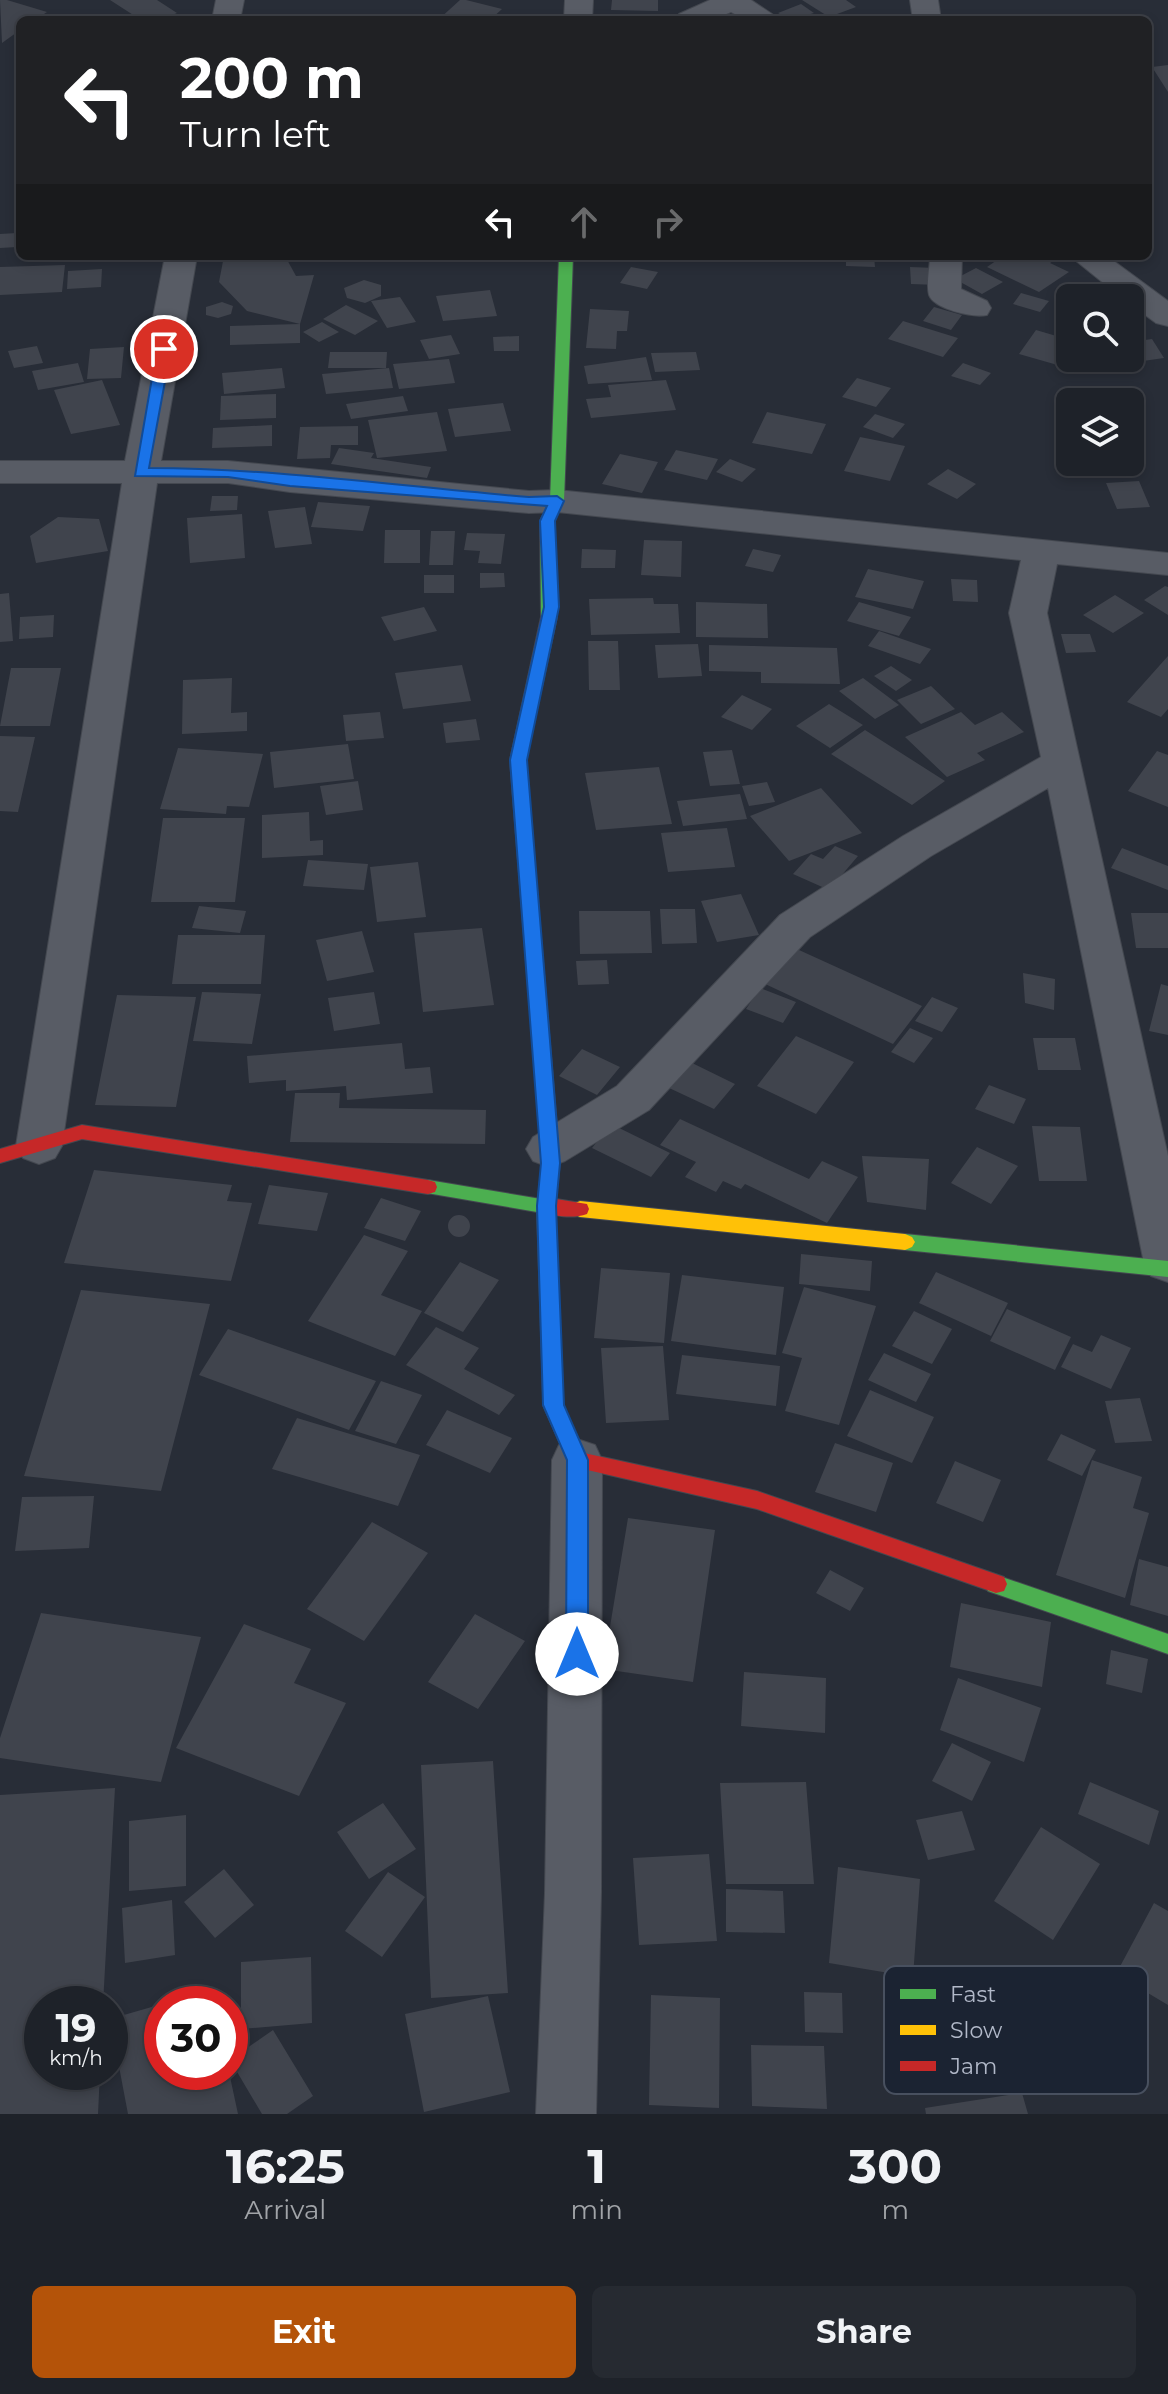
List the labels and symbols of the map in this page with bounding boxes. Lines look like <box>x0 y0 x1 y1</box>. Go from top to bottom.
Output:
pin <box>130 315 198 383</box>
position arrow <box>535 1612 619 1696</box>
legend <box>884 1966 1148 2094</box>
text: Fast <box>950 1981 996 2008</box>
speed limit sign: 30 <box>144 1986 248 2090</box>
text: Slow <box>950 2017 1003 2044</box>
text: Jam <box>949 2053 997 2080</box>

